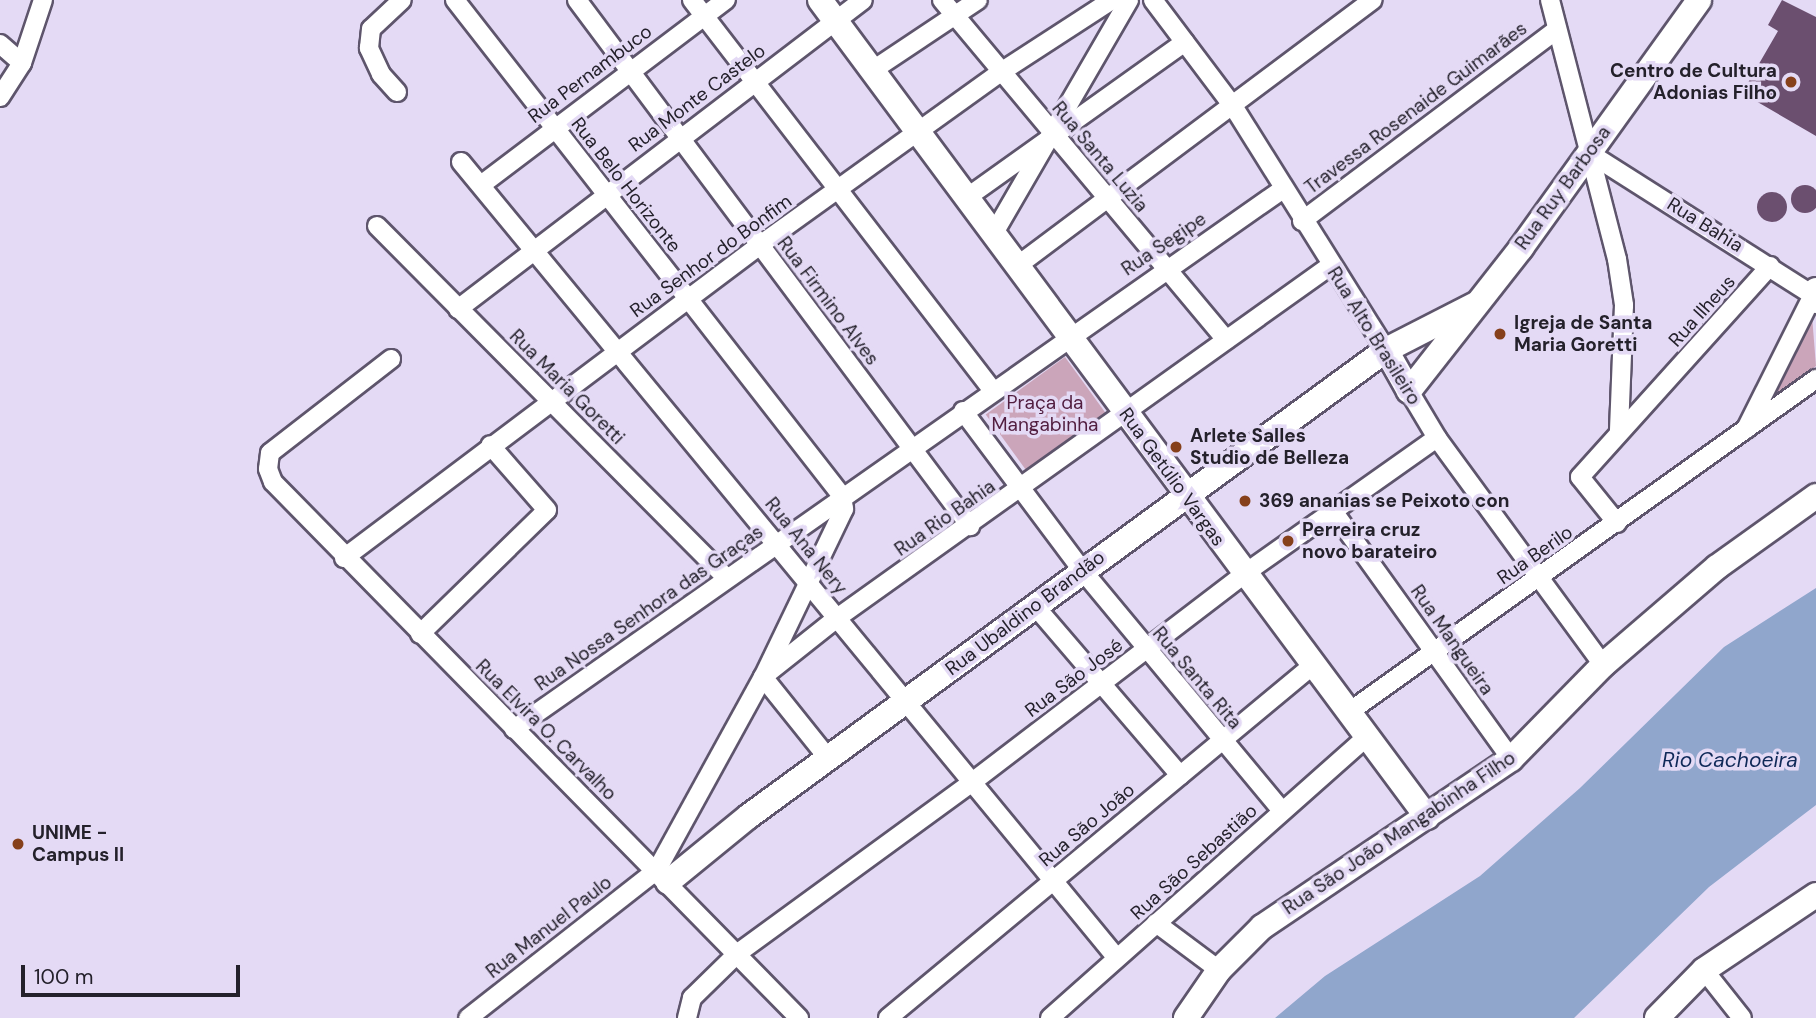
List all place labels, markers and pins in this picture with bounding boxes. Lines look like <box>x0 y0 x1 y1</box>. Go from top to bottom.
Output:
place label: Centro de Cultura Adonias Filho <box>1610 60 1777 104</box>
marker: Centro de Cultura Adonias Filho <box>1783 74 1799 90</box>
place label: Igreja de Santa Maria Goretti <box>1514 312 1652 356</box>
marker: Igreja de Santa Maria Goretti <box>1492 326 1508 342</box>
place label: Arlete Salles Studio de Belleza <box>1190 425 1349 469</box>
marker: Arlete Salles Studio de Belleza <box>1168 439 1184 455</box>
place label: 369 ananias se Peixoto con <box>1259 490 1510 512</box>
marker: 369 ananias se Peixoto con <box>1237 493 1253 509</box>
place label: Perreira cruz novo barateiro <box>1302 519 1437 563</box>
marker: Perreira cruz novo barateiro <box>1280 533 1296 549</box>
place label: UNIME - Campus II <box>32 822 124 866</box>
marker: UNIME - Campus II <box>10 836 26 852</box>

